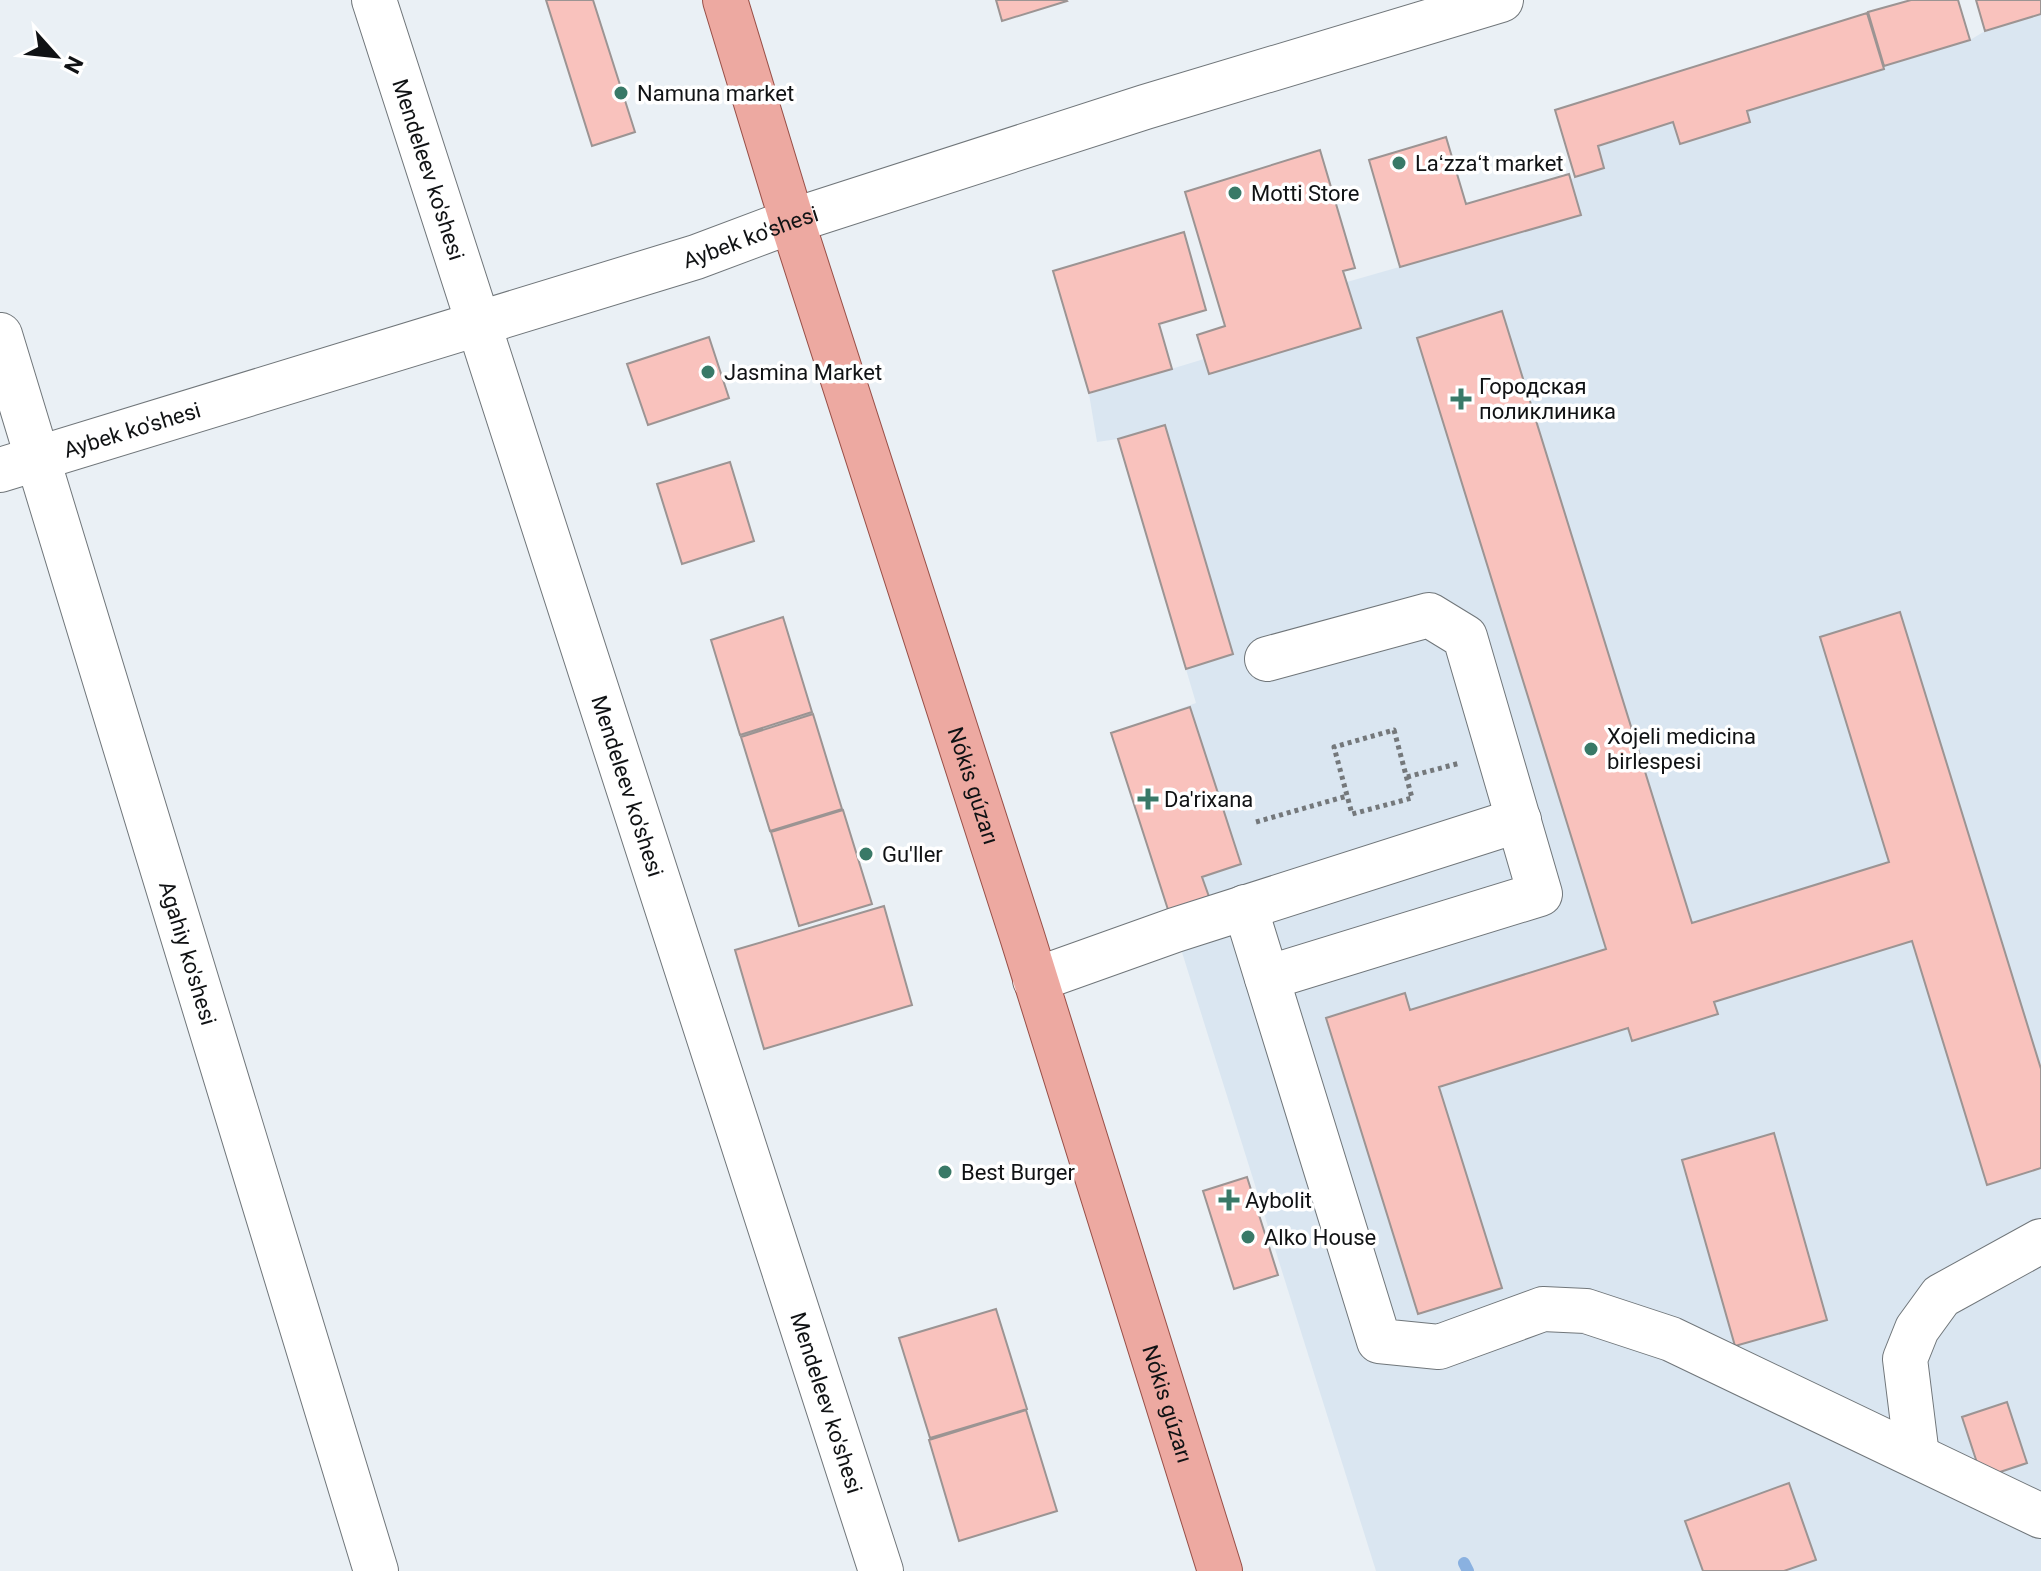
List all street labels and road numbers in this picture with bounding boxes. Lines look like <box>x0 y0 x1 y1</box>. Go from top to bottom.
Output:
street label: Mendeleev ko'shesi <box>387 76 469 263</box>
street label: Aybek ko'shesi <box>680 201 821 273</box>
street label: Aybek ko'shesi <box>61 397 204 463</box>
street label: Mendeleev ko'shesi <box>586 692 668 880</box>
street label: Nókis gúzarı <box>943 724 1004 848</box>
street label: Agahiy ko'shesi <box>154 878 221 1028</box>
street label: Mendeleev ko'shesi <box>785 1309 867 1497</box>
street label: Nókis gúzarı <box>1137 1342 1197 1466</box>

